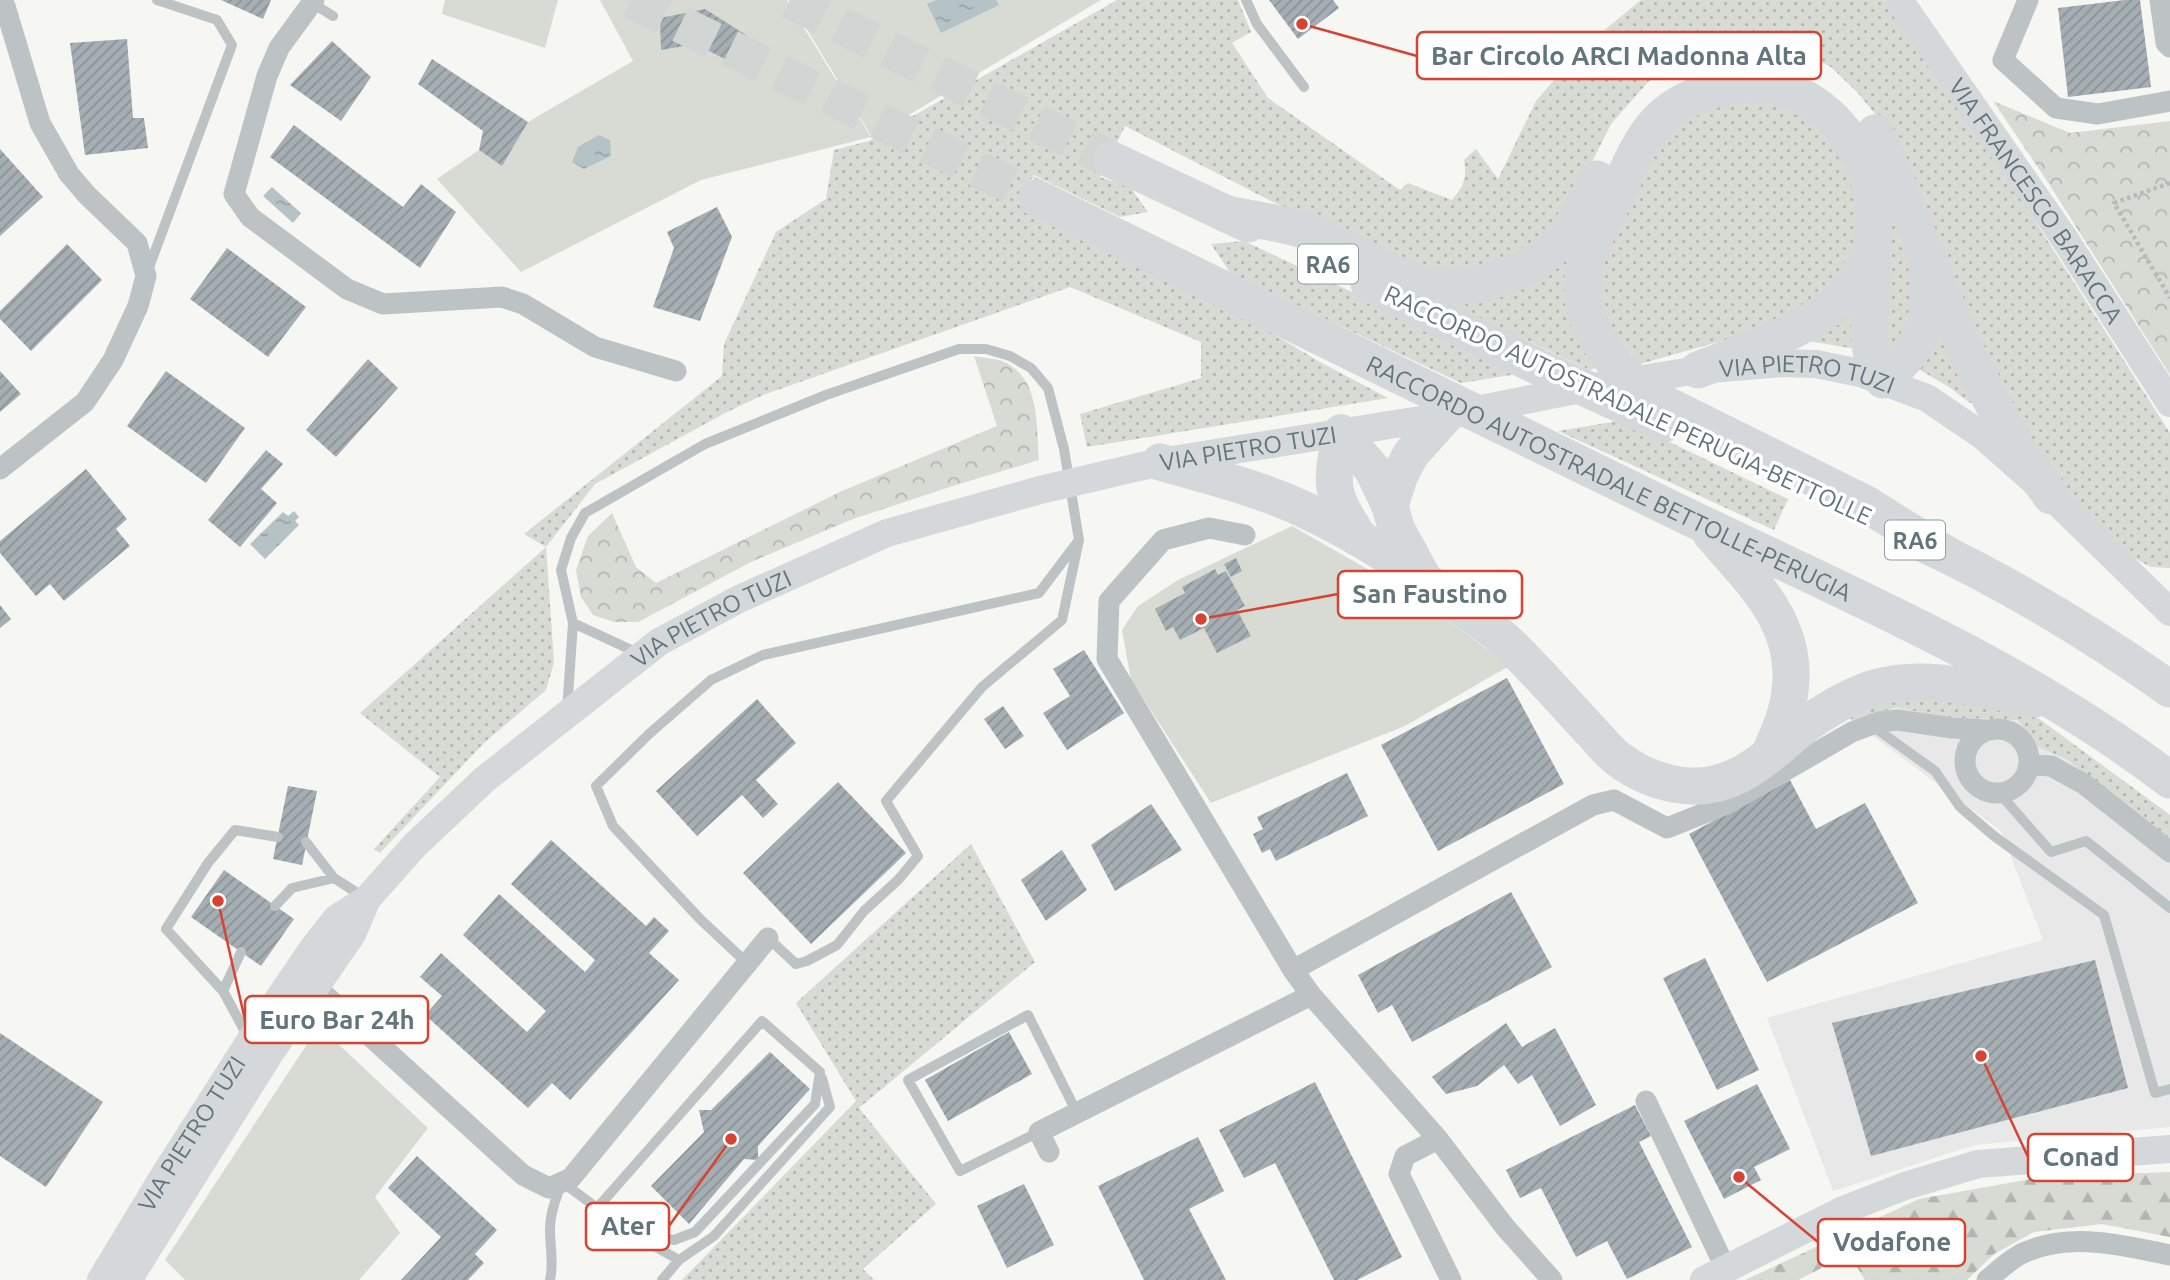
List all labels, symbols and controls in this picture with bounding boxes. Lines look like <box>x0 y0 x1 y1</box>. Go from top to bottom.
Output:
callout: Bar Circolo ARCI Madonna Alta <box>1417 32 1821 79</box>
text: Bar Circolo ARCI Madonna Alta <box>1431 41 1807 70</box>
street label: VIA FRANCESCO BARACCA <box>1944 73 2129 328</box>
road number: RA6 <box>1298 244 1358 284</box>
street label: RACCORDO AUTOSTRADALE PERUGIA-BETTOLLE <box>1380 280 1876 530</box>
street label: VIA PIETRO TUZI <box>1718 349 1899 398</box>
street label: RACCORDO AUTOSTRADALE BETTOLLE-PERUGIA <box>1362 350 1856 606</box>
street label: VIA PIETRO TUZI <box>1158 420 1338 475</box>
road number: RA6 <box>1885 520 1945 560</box>
street label: VIA PIETRO TUZI <box>625 564 795 672</box>
callout: San Faustino <box>1338 571 1522 618</box>
text: San Faustino <box>1352 579 1508 608</box>
callout: Euro Bar 24h <box>245 996 428 1043</box>
text: Euro Bar 24h <box>259 1005 415 1034</box>
street label: VIA PIETRO TUZI <box>132 1051 250 1216</box>
callout: Conad <box>2028 1134 2133 1181</box>
text: Conad <box>2043 1142 2119 1171</box>
callout: Ater <box>586 1203 669 1250</box>
text: Ater <box>601 1211 656 1240</box>
callout: Vodafone <box>1818 1219 1965 1266</box>
text: Vodafone <box>1833 1227 1951 1256</box>

